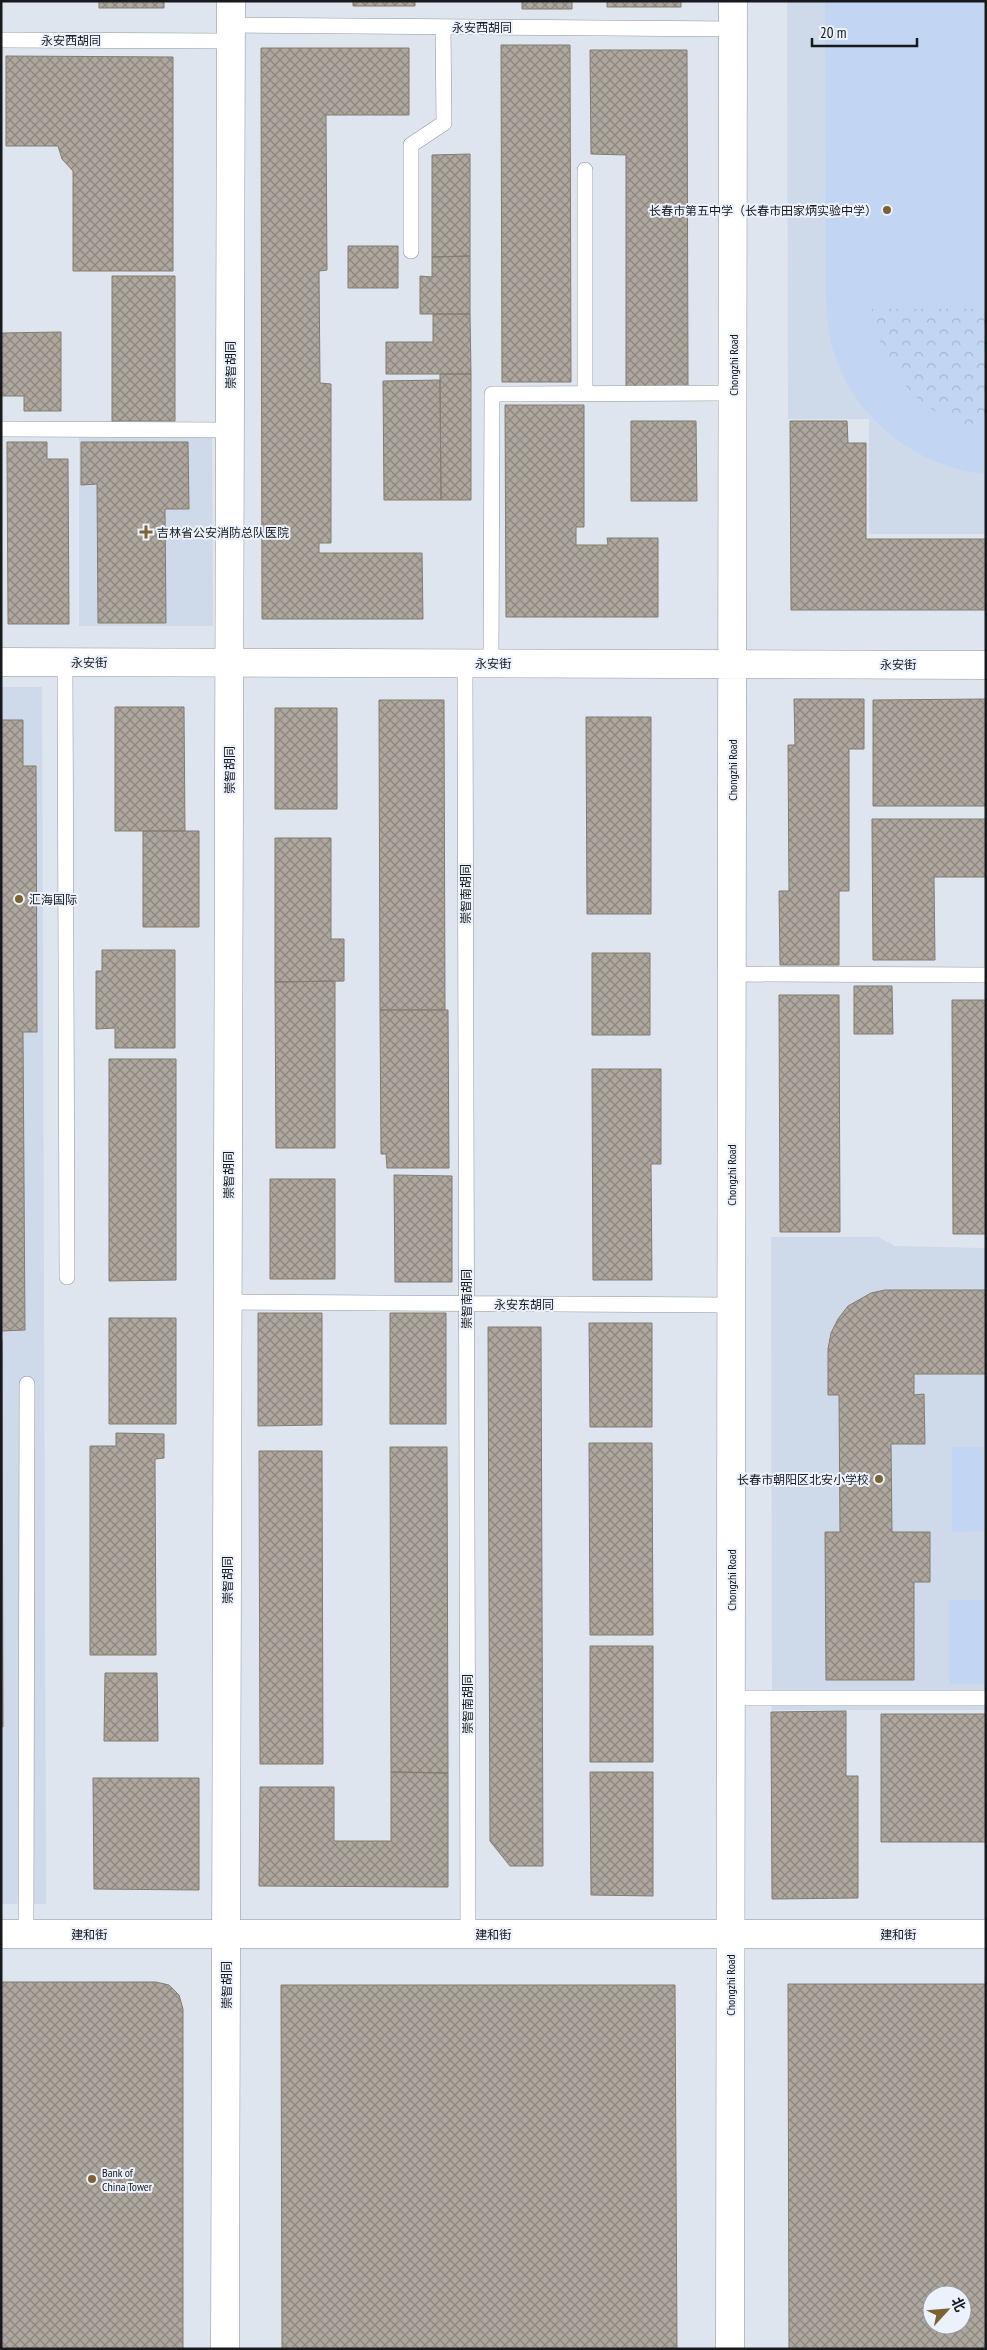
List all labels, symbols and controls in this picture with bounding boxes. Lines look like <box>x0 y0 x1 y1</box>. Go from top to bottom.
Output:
scale bar <box>812 15 917 47</box>
street label: 永安西胡同 <box>452 20 512 35</box>
text: 20 m <box>820 23 846 42</box>
street label: 永安西胡同 <box>41 33 101 48</box>
place label: 长春市第五中学（长春市田家炳实验中学） <box>649 203 877 218</box>
marker: 长春市第五中学（长春市田家炳实验中学） <box>881 204 893 216</box>
street label: Chongzhi Road <box>726 334 741 396</box>
street label: 崇智胡同 <box>223 341 238 389</box>
marker: 吉林省公安消防总队医院 <box>139 525 153 539</box>
place label: 吉林省公安消防总队医院 <box>157 525 289 540</box>
street label: 永安街 <box>71 655 107 670</box>
street label: 永安街 <box>475 656 511 671</box>
street label: 永安街 <box>880 657 916 672</box>
street label: Chongzhi Road <box>725 739 740 801</box>
street label: 崇智胡同 <box>222 746 237 794</box>
street label: 崇智南胡同 <box>458 864 473 924</box>
place label: 汇海国际 <box>29 892 77 907</box>
marker: 汇海国际 <box>13 893 25 905</box>
street label: Chongzhi Road <box>724 1144 739 1206</box>
street label: 崇智胡同 <box>221 1151 236 1199</box>
street label: 崇智南胡同 <box>459 1269 474 1329</box>
street label: 永安东胡同 <box>494 1297 554 1312</box>
place label: 长春市朝阳区北安小学校 <box>737 1472 869 1487</box>
marker: 长春市朝阳区北安小学校 <box>873 1473 885 1485</box>
street label: Chongzhi Road <box>724 1549 739 1611</box>
street label: 崇智胡同 <box>220 1556 235 1604</box>
street label: 崇智南胡同 <box>460 1674 475 1734</box>
street label: 建和街 <box>71 1927 107 1942</box>
street label: 建和街 <box>475 1927 511 1942</box>
street label: 建和街 <box>880 1927 916 1942</box>
street label: Chongzhi Road <box>723 1954 738 2016</box>
street label: 崇智胡同 <box>219 1961 234 2009</box>
place label: Bank of China Tower <box>102 2165 153 2194</box>
marker: Bank of China Tower <box>86 2173 98 2185</box>
north arrow <box>922 2285 972 2335</box>
text: 北 <box>948 2294 970 2315</box>

